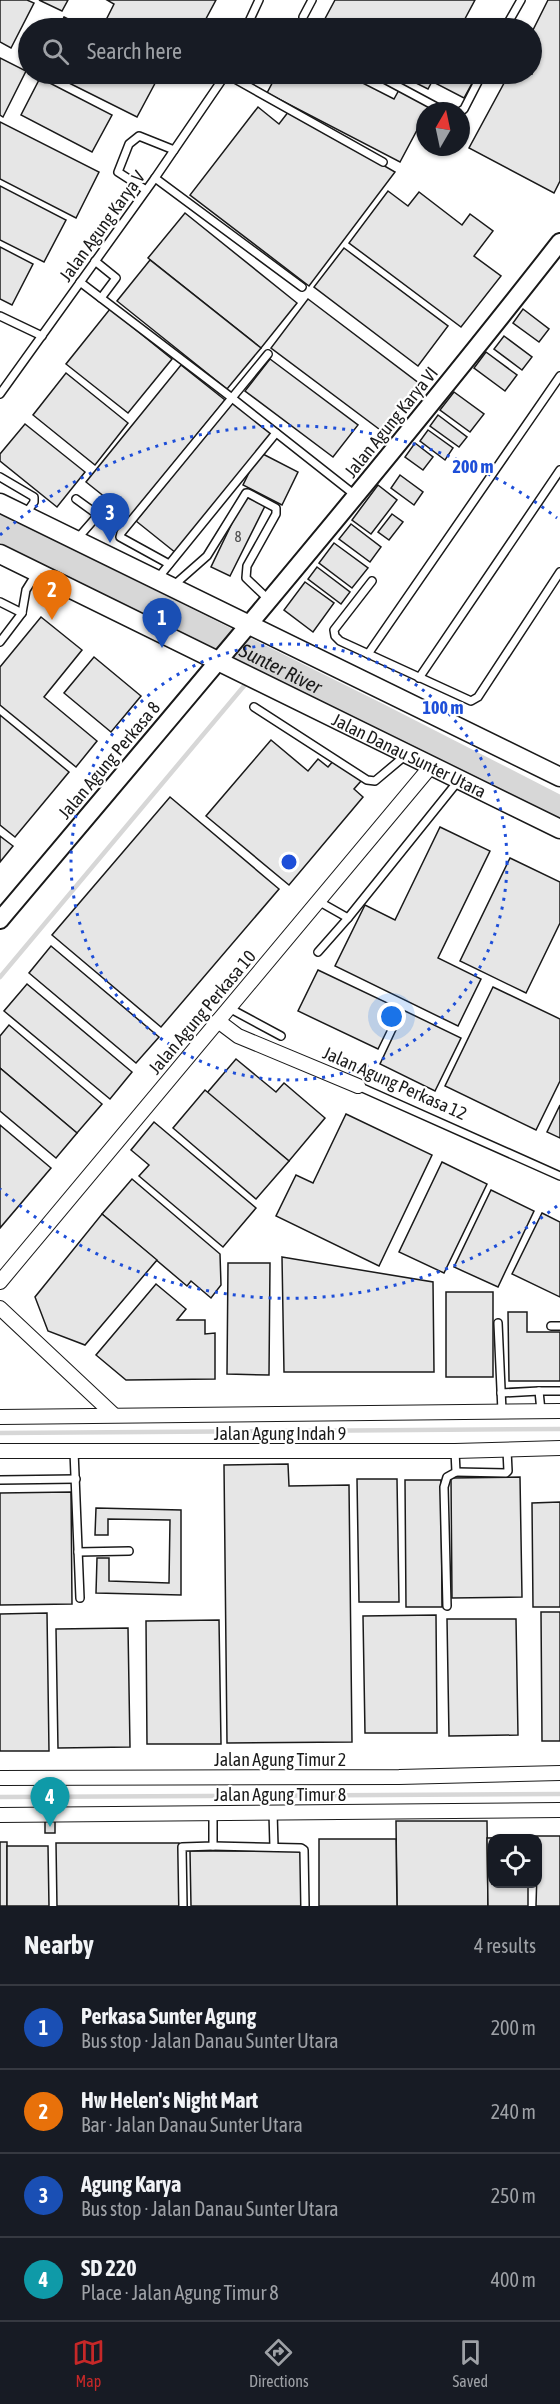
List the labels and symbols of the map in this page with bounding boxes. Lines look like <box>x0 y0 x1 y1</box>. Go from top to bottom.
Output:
north arrow <box>416 102 470 156</box>
street label: Jalan Agung Karya V <box>55 166 149 285</box>
street label: Jalan Agung Karya VI <box>340 362 442 482</box>
text: 200 m <box>453 456 493 477</box>
pin: 3 <box>90 494 130 543</box>
house number: 8 <box>234 528 242 545</box>
pin: 2 <box>32 570 72 620</box>
pin: 1 <box>142 598 182 648</box>
water label: Sunter River <box>235 637 327 698</box>
street label: Jalan Agung Perkasa 8 <box>54 697 164 823</box>
text: 100 m <box>423 697 463 718</box>
street label: Jalan Danau Sunter Utara <box>329 708 490 802</box>
centre of rings <box>279 852 299 872</box>
street label: Jalan Agung Perkasa 10 <box>144 946 260 1078</box>
your location <box>377 1002 406 1031</box>
street label: Jalan Agung Perkasa 12 <box>320 1042 470 1124</box>
street label: Jalan Agung Indah 9 <box>214 1423 346 1444</box>
street label: Jalan Agung Timur 2 <box>214 1749 346 1770</box>
pin: 4 <box>31 1778 70 1827</box>
street label: Jalan Agung Timur 8 <box>214 1784 346 1805</box>

